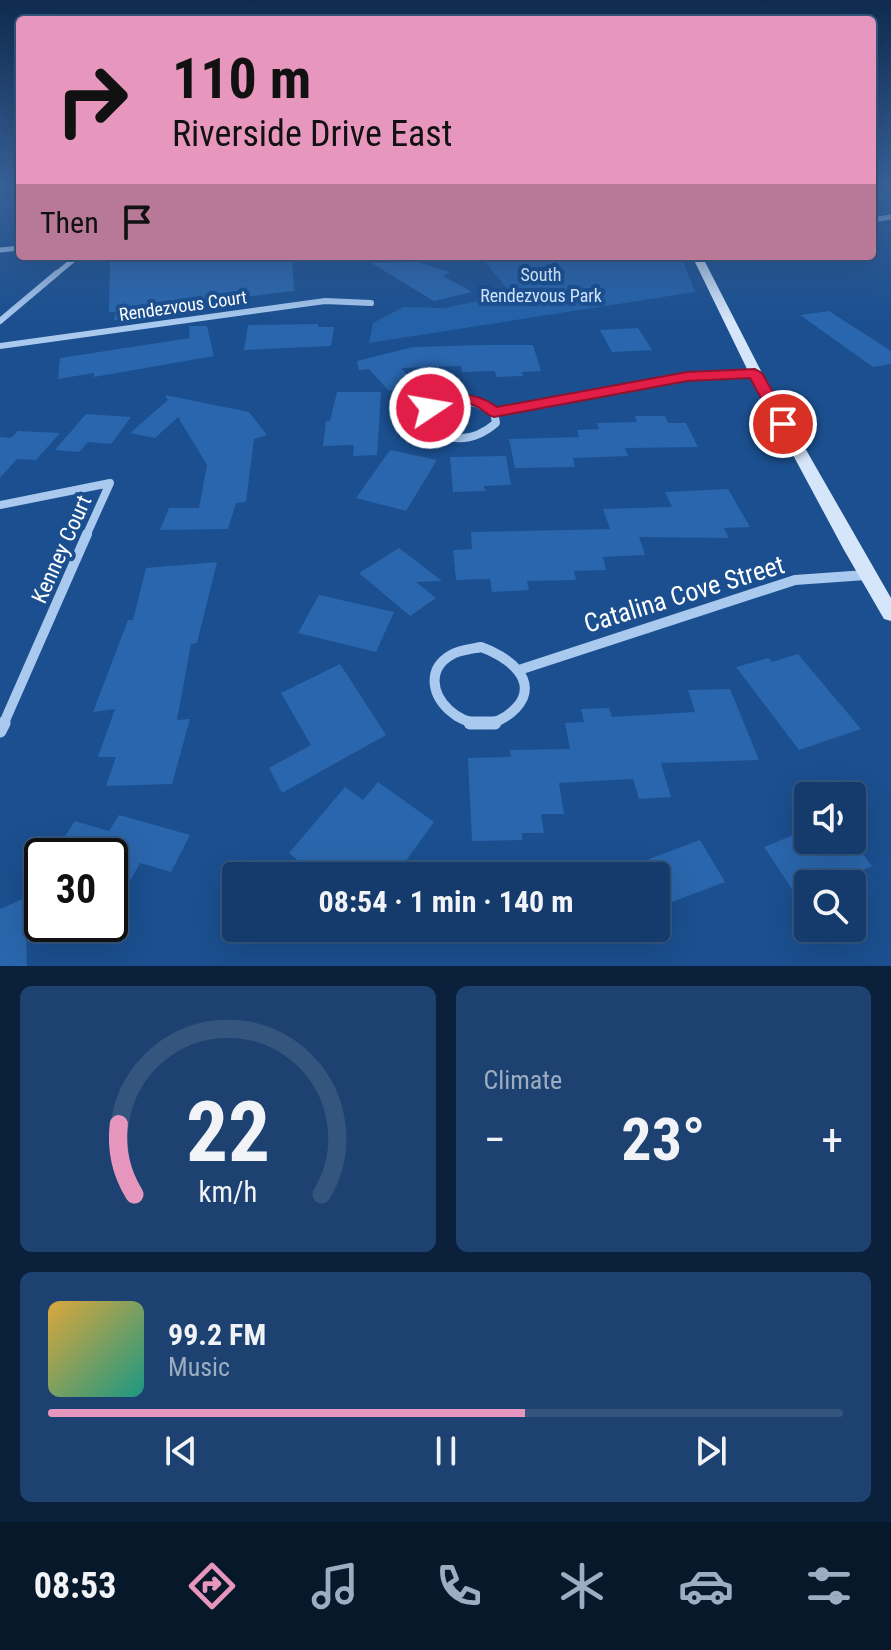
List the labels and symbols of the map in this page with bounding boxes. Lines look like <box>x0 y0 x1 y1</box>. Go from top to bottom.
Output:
park label: South Rendezvous Park <box>480 264 602 306</box>
street label: Rendezvous Court <box>118 286 248 325</box>
position arrow <box>388 366 472 450</box>
pin <box>749 390 817 458</box>
street label: Kenney Court <box>27 491 96 607</box>
street label: Catalina Cove Street <box>580 549 788 639</box>
speed limit sign: 30 <box>24 838 128 942</box>

